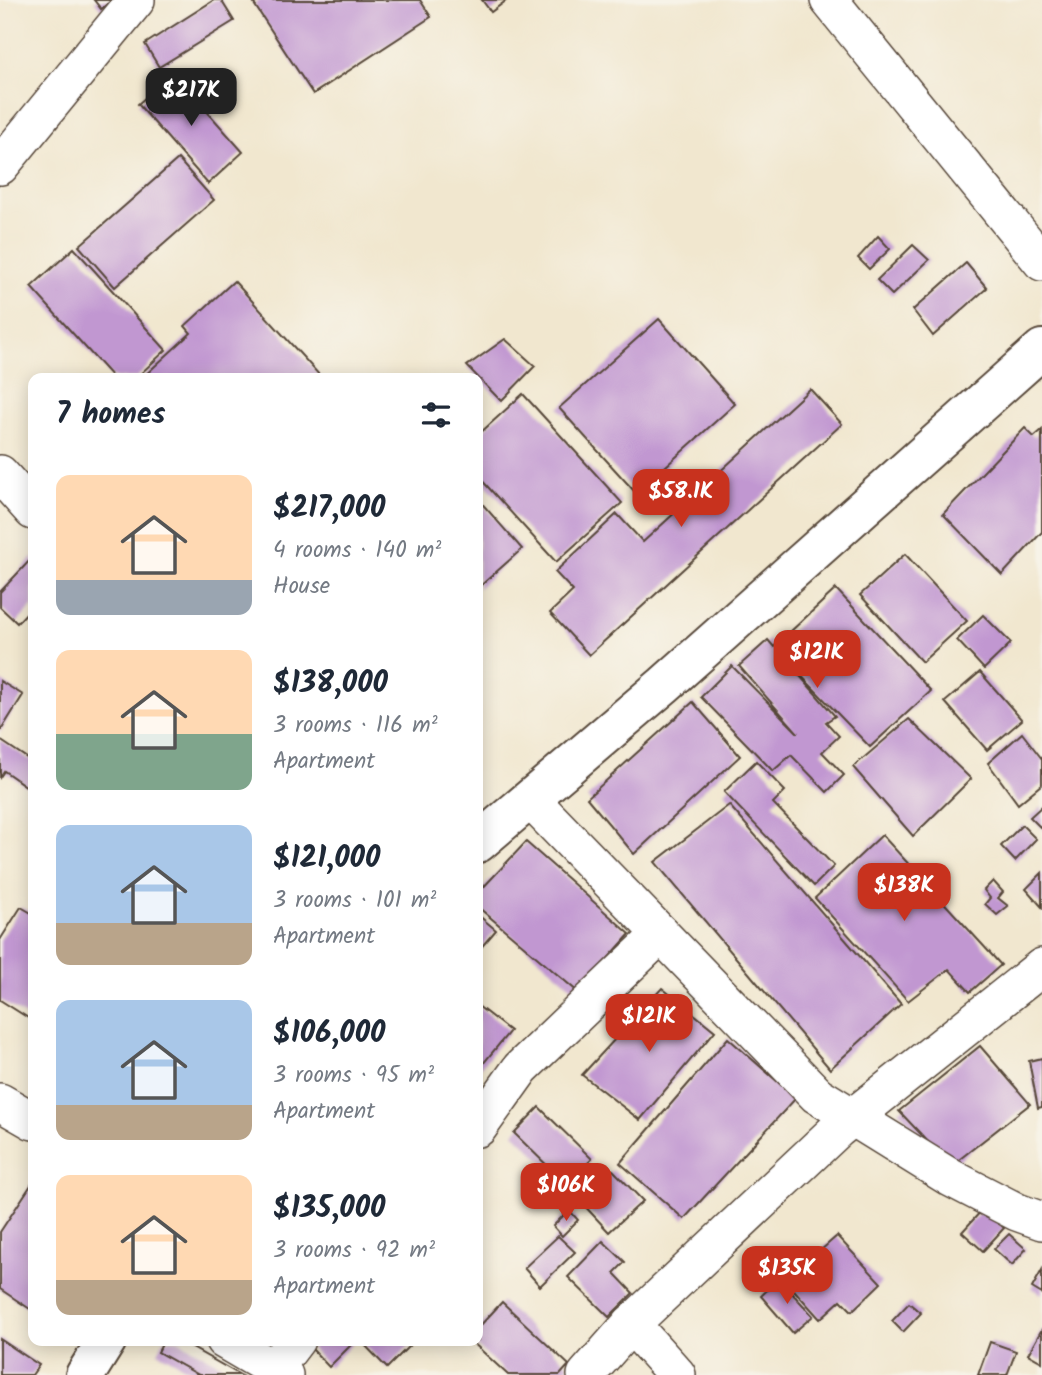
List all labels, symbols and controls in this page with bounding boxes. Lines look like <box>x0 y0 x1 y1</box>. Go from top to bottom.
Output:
pin: $217K <box>142 68 240 128</box>
text: $217K <box>162 73 220 109</box>
text: 7 homes <box>56 391 166 439</box>
icon: filters <box>417 396 455 434</box>
pin: $58.1K <box>624 470 738 529</box>
text: $58.1K <box>648 474 714 510</box>
text: $217,000 <box>273 485 386 533</box>
icon: home <box>112 503 196 587</box>
text: 4 rooms · 140 m² <box>273 533 441 569</box>
text: House <box>273 569 330 605</box>
pin: $121K <box>768 630 866 690</box>
text: $121K <box>790 635 844 671</box>
text: $138,000 <box>273 660 388 708</box>
icon: home <box>112 678 196 762</box>
text: 3 rooms · 116 m² <box>273 708 438 744</box>
text: Apartment <box>273 744 375 780</box>
text: $121,000 <box>273 835 380 883</box>
icon: home <box>112 853 196 937</box>
pin: $138K <box>855 864 953 923</box>
text: $138K <box>874 868 934 904</box>
text: 3 rooms · 101 m² <box>273 883 436 919</box>
text: Apartment <box>273 919 375 955</box>
pin: $121K <box>600 995 698 1054</box>
text: $121K <box>622 999 676 1035</box>
text: $106,000 <box>273 1010 386 1058</box>
icon: home <box>112 1028 196 1112</box>
text: 3 rooms · 95 m² <box>273 1058 434 1094</box>
text: Apartment <box>273 1094 375 1130</box>
pin: $106K <box>517 1164 615 1223</box>
text: $106K <box>537 1168 595 1204</box>
text: $135,000 <box>273 1185 385 1233</box>
icon: home <box>112 1203 196 1287</box>
text: 3 rooms · 92 m² <box>273 1233 435 1269</box>
pin: $135K <box>738 1246 836 1306</box>
text: $135K <box>758 1251 816 1287</box>
text: Apartment <box>273 1269 375 1305</box>

